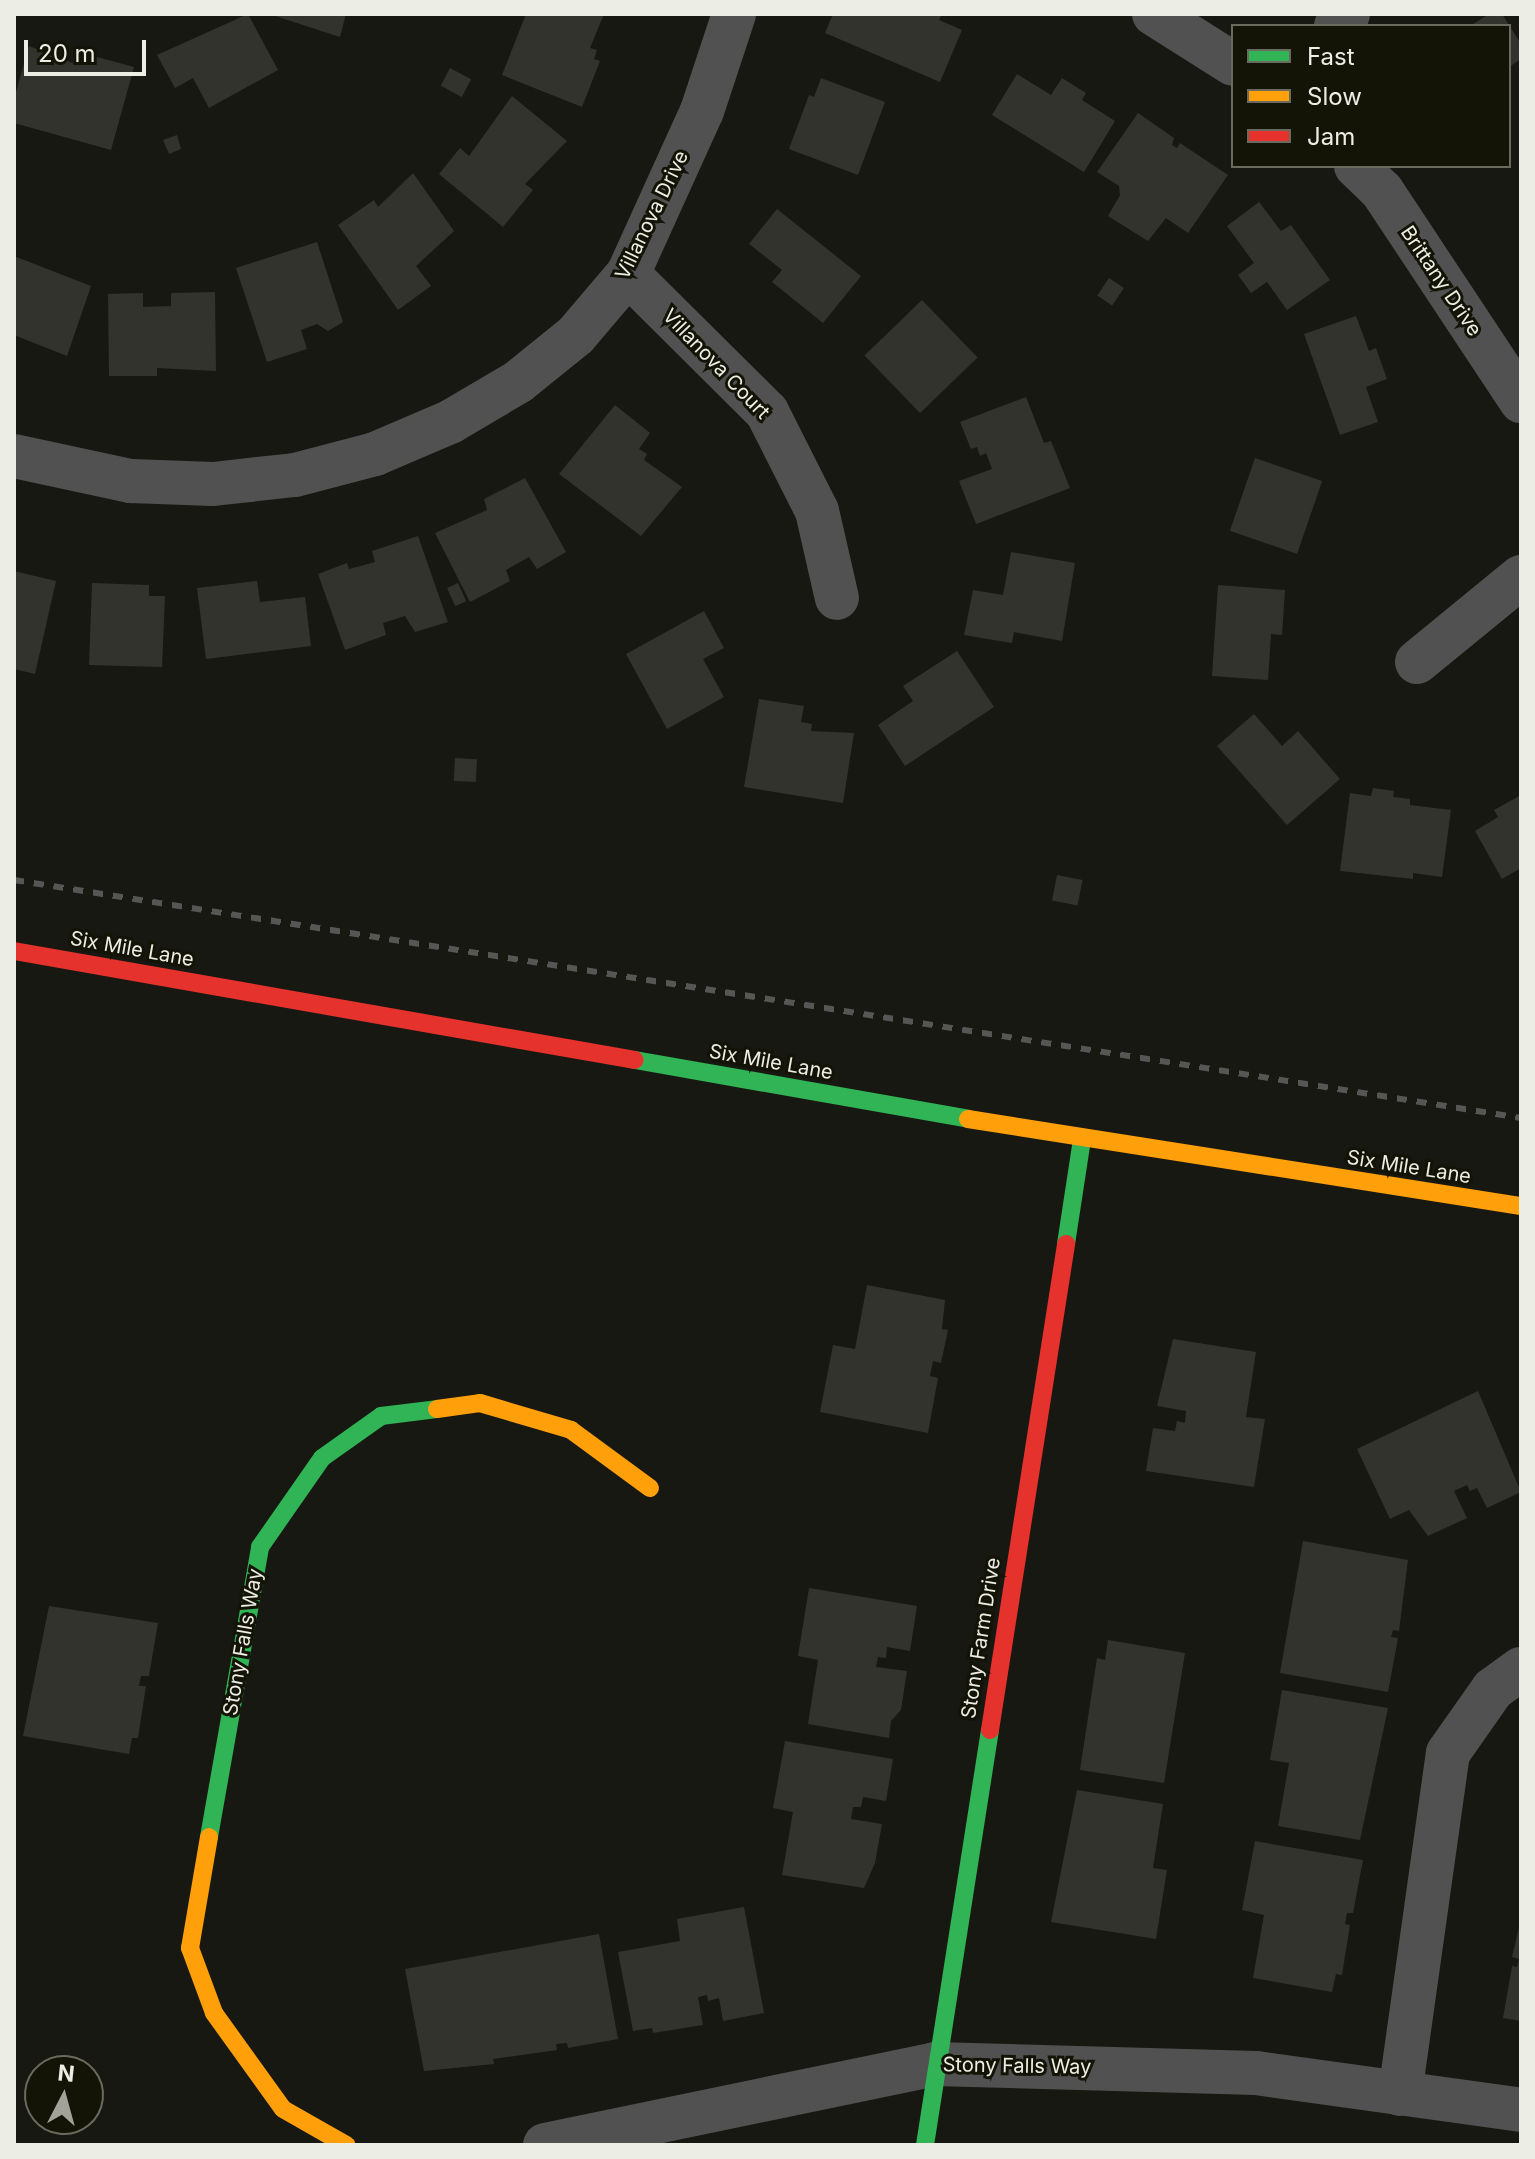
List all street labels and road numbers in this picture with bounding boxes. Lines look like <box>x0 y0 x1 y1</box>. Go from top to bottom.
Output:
street label: Villanova Drive <box>610 147 694 283</box>
street label: Brittany Drive <box>1395 221 1487 341</box>
street label: Villanova Court <box>657 304 775 424</box>
street label: Six Mile Lane <box>68 926 196 972</box>
street label: Six Mile Lane <box>707 1039 835 1085</box>
street label: Six Mile Lane <box>1345 1145 1473 1189</box>
street label: Stony Farm Drive <box>956 1556 1006 1720</box>
street label: Stony Falls Way <box>218 1567 268 1717</box>
street label: Stony Falls Way <box>942 2053 1092 2079</box>

